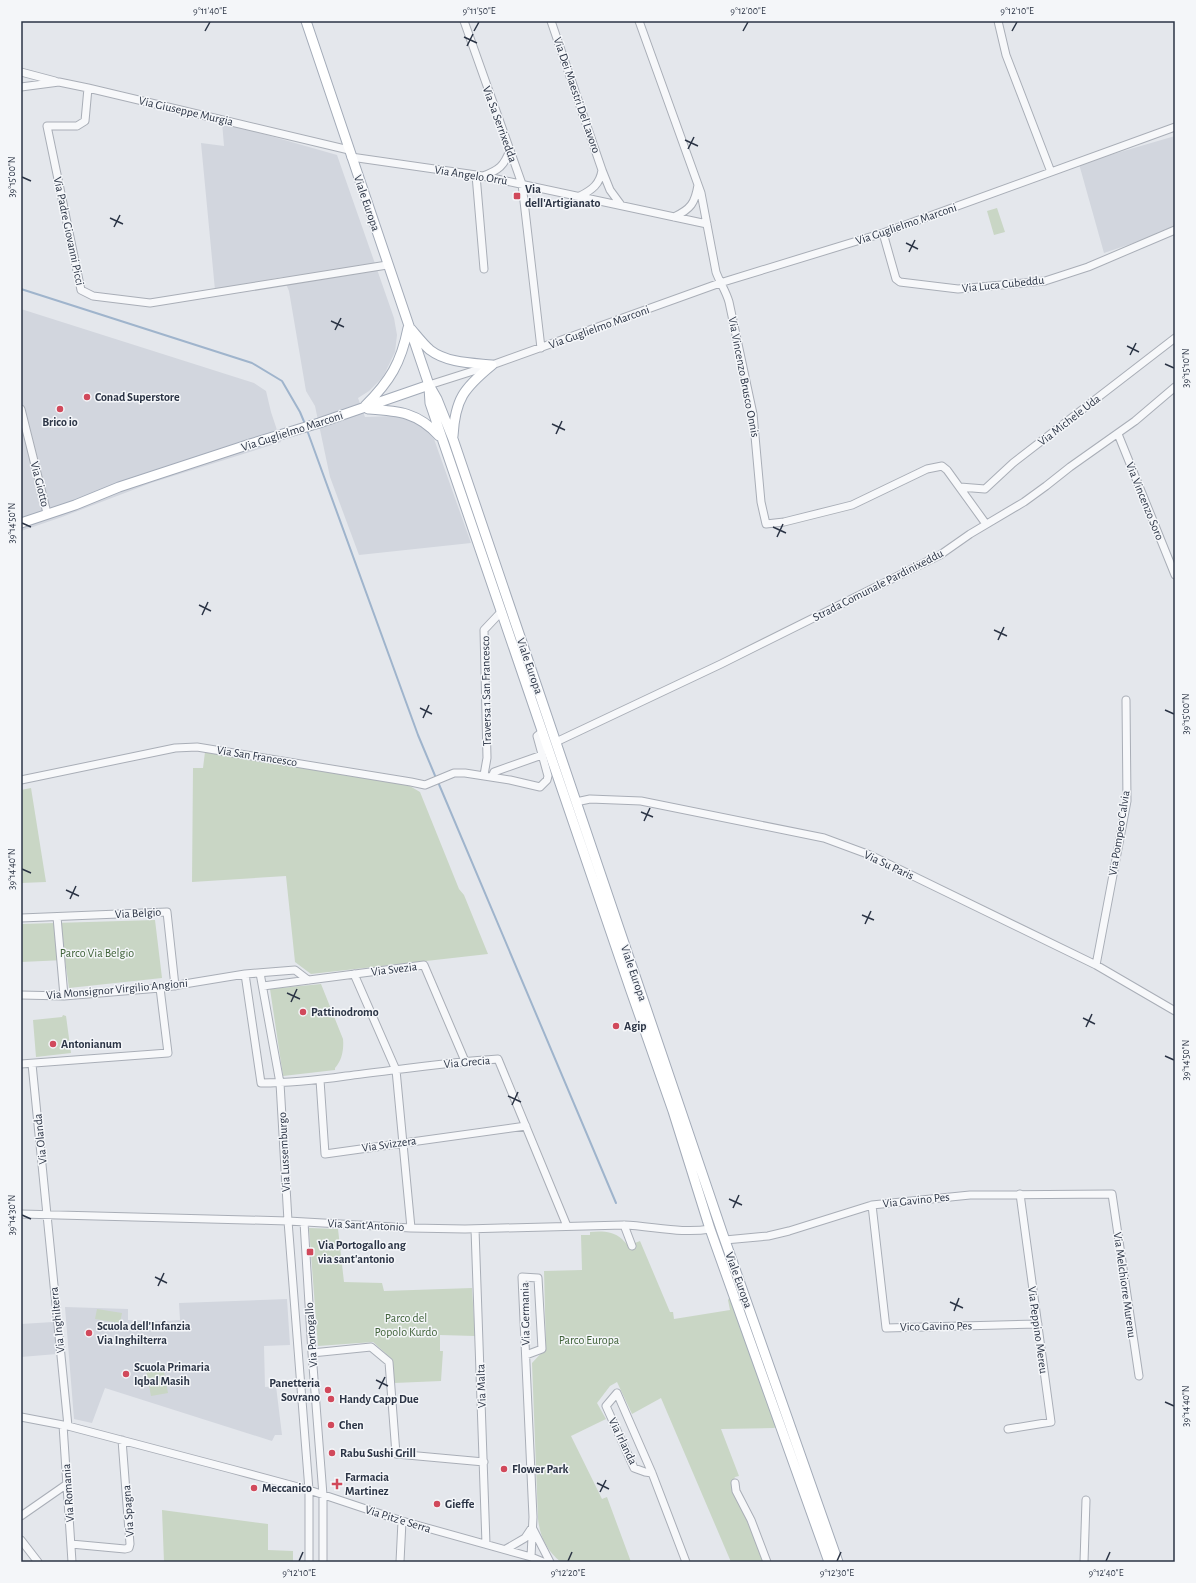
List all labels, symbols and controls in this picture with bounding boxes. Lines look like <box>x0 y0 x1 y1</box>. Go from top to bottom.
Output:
text: 9°11'40"E <box>193 6 227 16</box>
text: 9°11'50"E <box>462 6 496 16</box>
text: 9°12'00"E <box>730 6 766 16</box>
text: 9°12'10"E <box>1000 6 1034 16</box>
street label: Via Dei Maestri Del Lavoro <box>551 35 603 155</box>
street label: Via Sa Serrixedda <box>481 84 520 164</box>
street label: Via Giuseppe Murgia <box>138 94 235 128</box>
text: 39°15'00"N <box>7 156 17 198</box>
street label: Via Angelo Orrù <box>434 163 508 187</box>
street label: Viale Europa <box>352 173 382 233</box>
street label: Via Padre Giovanni Picci <box>52 176 86 286</box>
place label: Via dell'Artigianato <box>525 183 601 209</box>
marker: Via dell'Artigianato <box>512 191 522 201</box>
street label: Via Guglielmo Marconi <box>854 201 958 247</box>
street label: Via Luca Cubeddu <box>961 274 1045 294</box>
street label: Via Guglielmo Marconi <box>547 303 651 351</box>
street label: Via Vincenzo Brusco Onnis <box>726 316 762 438</box>
text: 39°15'10"N <box>1181 348 1191 388</box>
place label: Conad Superstore <box>95 391 180 403</box>
marker: Conad Superstore <box>82 392 92 402</box>
street label: Via Michele Uda <box>1036 392 1103 448</box>
marker: Brico io <box>55 404 65 414</box>
street label: Via Guglielmo Marconi <box>240 409 344 453</box>
place label: Brico io <box>42 416 78 428</box>
street label: Via Giotto <box>29 460 51 508</box>
street label: Via Vincenzo Soro <box>1124 460 1166 542</box>
text: 39°14'50"N <box>7 503 17 543</box>
street label: Strada Comunale Pardinixeddu <box>811 547 945 623</box>
street label: Traversa 1 San Francesco <box>479 635 493 747</box>
street label: Viale Europa <box>515 636 545 696</box>
text: 39°15'00"N <box>1181 693 1191 735</box>
street label: Via San Francesco <box>216 744 298 768</box>
street label: Via Pompeo Calvia <box>1106 789 1132 876</box>
text: 39°14'40"N <box>7 848 17 890</box>
street label: Via Su Paris <box>862 848 916 882</box>
street label: Via Belgio <box>114 906 162 920</box>
street label: Viale Europa <box>619 943 649 1003</box>
park label: Parco Via Belgio <box>60 947 134 959</box>
street label: Via Svezia <box>370 960 418 978</box>
street label: Via Monsignor Virgilio Angioni <box>46 977 188 1001</box>
place label: Pattinodromo <box>311 1006 379 1018</box>
marker: Pattinodromo <box>298 1007 308 1017</box>
place label: Agip <box>624 1020 647 1032</box>
marker: Agip <box>611 1021 621 1031</box>
place label: Antonianum <box>61 1038 122 1050</box>
marker: Antonianum <box>48 1039 58 1049</box>
text: 39°14'50"N <box>1181 1040 1191 1080</box>
street label: Via Grecia <box>443 1054 491 1070</box>
street label: Via Olanda <box>31 1112 49 1165</box>
street label: Via Lussemburgo <box>276 1112 292 1192</box>
street label: Via Svizzera <box>361 1134 418 1154</box>
street label: Via Gavino Pes <box>882 1191 950 1209</box>
text: 39°14'30"N <box>7 1195 17 1235</box>
street label: Via Sant'Antonio <box>327 1217 405 1233</box>
street label: Via Melchiorre Murenu <box>1112 1231 1138 1339</box>
place label: Via Portogallo ang via sant'antonio <box>318 1239 407 1265</box>
marker: Via Portogallo ang via sant'antonio <box>305 1247 315 1257</box>
street label: Viale Europa <box>723 1250 755 1310</box>
street label: Via Germania <box>518 1282 532 1346</box>
street label: Via Inghilterra <box>47 1286 66 1354</box>
street label: Via Peppino Mereu <box>1026 1286 1050 1374</box>
street label: Via Portogallo <box>303 1302 319 1368</box>
park label: Parco del Popolo Kurdo <box>375 1312 438 1338</box>
street label: Vico Gavino Pes <box>900 1319 972 1333</box>
place label: Scuola dell'Infanzia Via Inghilterra <box>97 1320 191 1346</box>
marker: Scuola dell'Infanzia Via Inghilterra <box>84 1328 94 1338</box>
park label: Parco Europa <box>559 1334 620 1346</box>
place label: Scuola Primaria Iqbal Masih <box>134 1361 210 1387</box>
street label: Via Malta <box>474 1363 488 1408</box>
marker: Scuola Primaria Iqbal Masih <box>121 1369 131 1379</box>
place label: Panetteria Sovrano <box>269 1377 320 1403</box>
marker: Panetteria Sovrano <box>323 1385 333 1395</box>
text: 39°14'40"N <box>1181 1385 1191 1427</box>
place label: Handy Capp Due <box>339 1393 419 1406</box>
marker: Handy Capp Due <box>326 1394 336 1404</box>
street label: Via Irlanda <box>607 1416 640 1467</box>
place label: Chen <box>339 1419 364 1431</box>
marker: Chen <box>326 1420 336 1430</box>
place label: Rabu Sushi Grill <box>340 1447 416 1459</box>
marker: Rabu Sushi Grill <box>327 1448 337 1458</box>
street label: Via Romania <box>60 1463 76 1523</box>
place label: Flower Park <box>512 1463 569 1475</box>
marker: Flower Park <box>499 1464 509 1474</box>
place label: Farmacia Martinez <box>345 1471 389 1497</box>
marker: Farmacia Martinez <box>332 1479 342 1489</box>
place label: Meccanico <box>262 1482 312 1494</box>
marker: Meccanico <box>249 1483 259 1493</box>
street label: Via Spagna <box>120 1484 136 1537</box>
place label: Gieffe <box>445 1498 475 1510</box>
marker: Gieffe <box>432 1499 442 1509</box>
street label: Via Pitz'e Serra <box>364 1503 433 1535</box>
text: 9°12'10"E <box>282 1568 316 1578</box>
text: 9°12'20"E <box>551 1568 586 1578</box>
text: 9°12'30"E <box>820 1568 854 1578</box>
text: 9°12'40"E <box>1089 1568 1124 1578</box>

